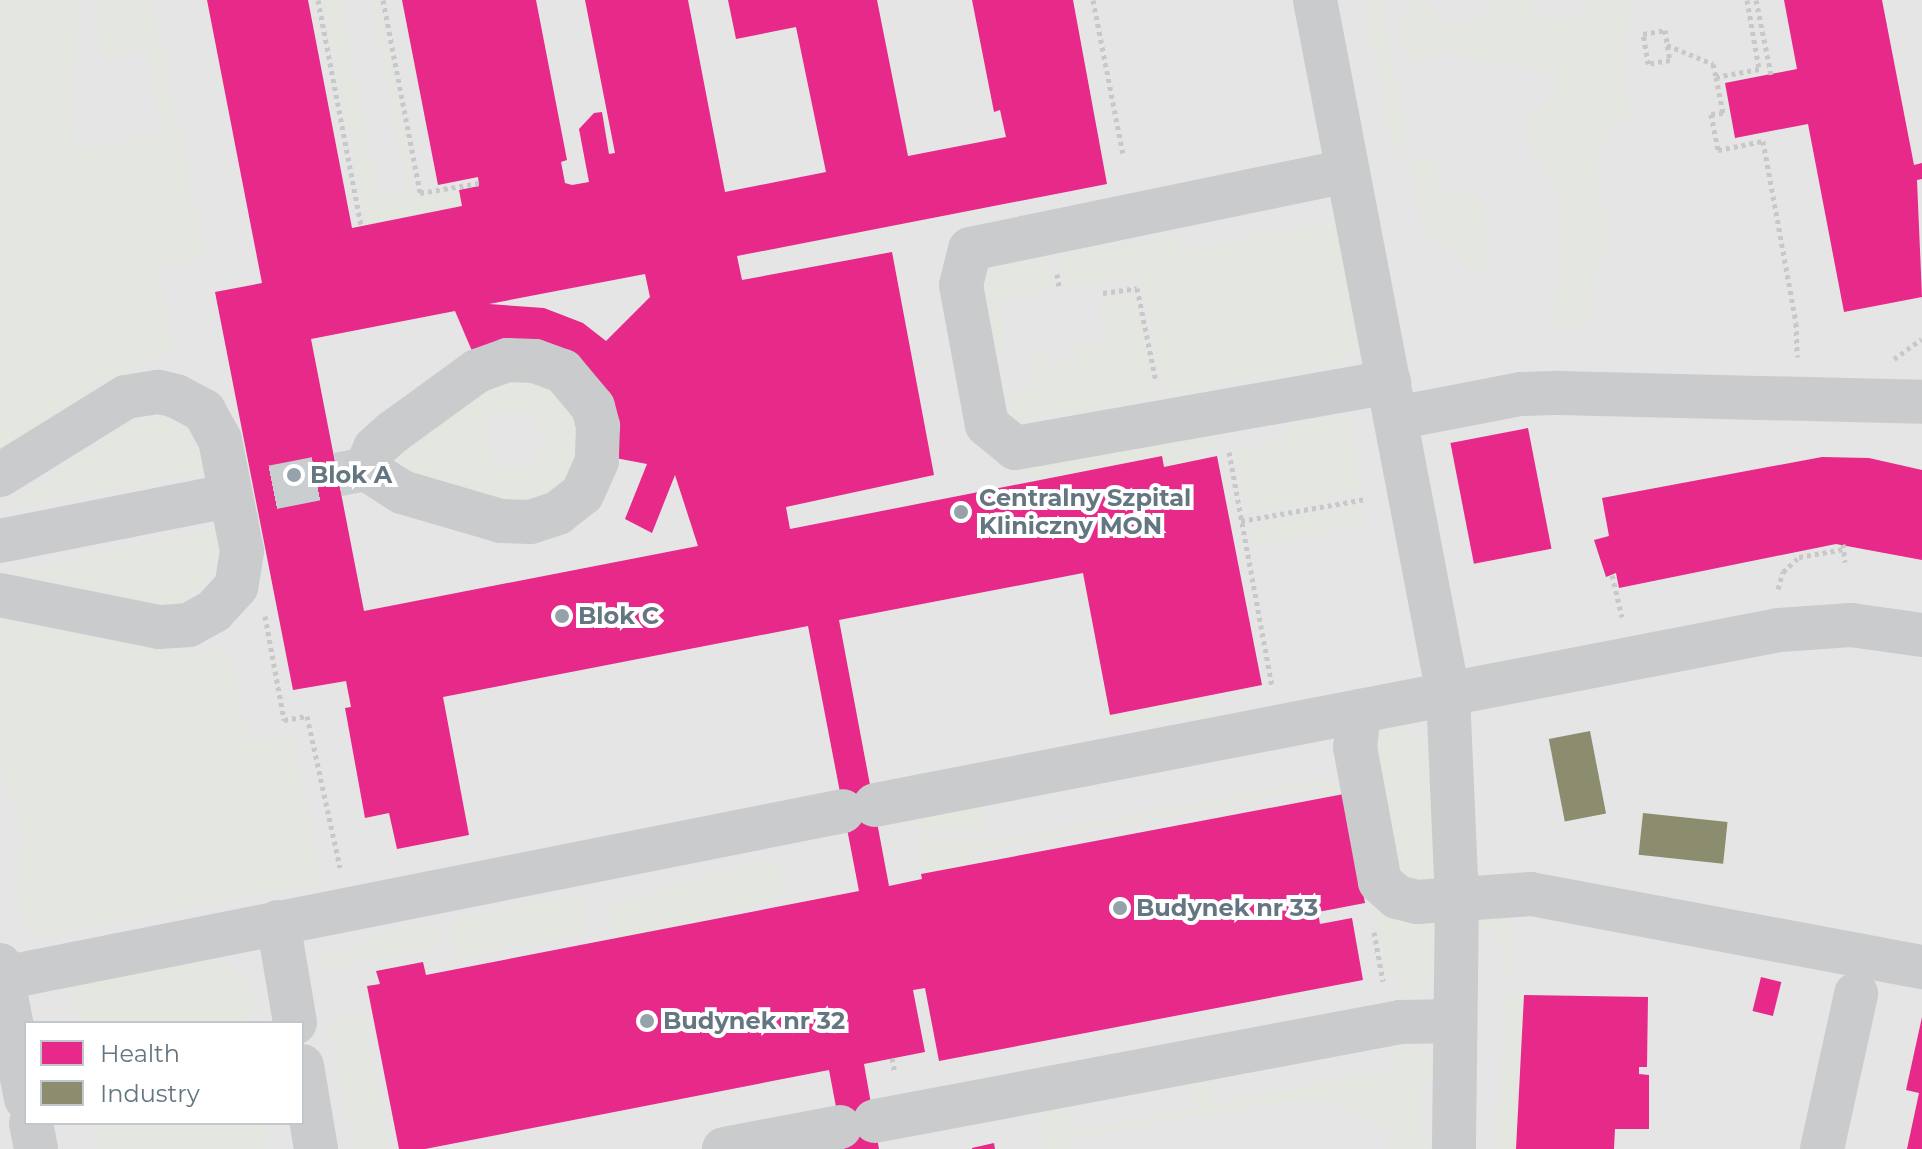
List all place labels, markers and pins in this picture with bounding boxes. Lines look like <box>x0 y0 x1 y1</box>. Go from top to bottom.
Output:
place label: Blok A <box>310 461 392 489</box>
marker: Blok A <box>285 466 303 484</box>
place label: Centralny Szpital Kliniczny MON <box>979 484 1191 540</box>
marker: Centralny Szpital Kliniczny MON <box>950 501 972 523</box>
place label: Blok C <box>578 602 659 630</box>
marker: Blok C <box>553 607 571 625</box>
place label: Budynek nr 33 <box>1136 894 1318 922</box>
marker: Budynek nr 33 <box>1111 899 1129 917</box>
place label: Budynek nr 32 <box>663 1007 845 1035</box>
marker: Budynek nr 32 <box>638 1012 656 1030</box>

